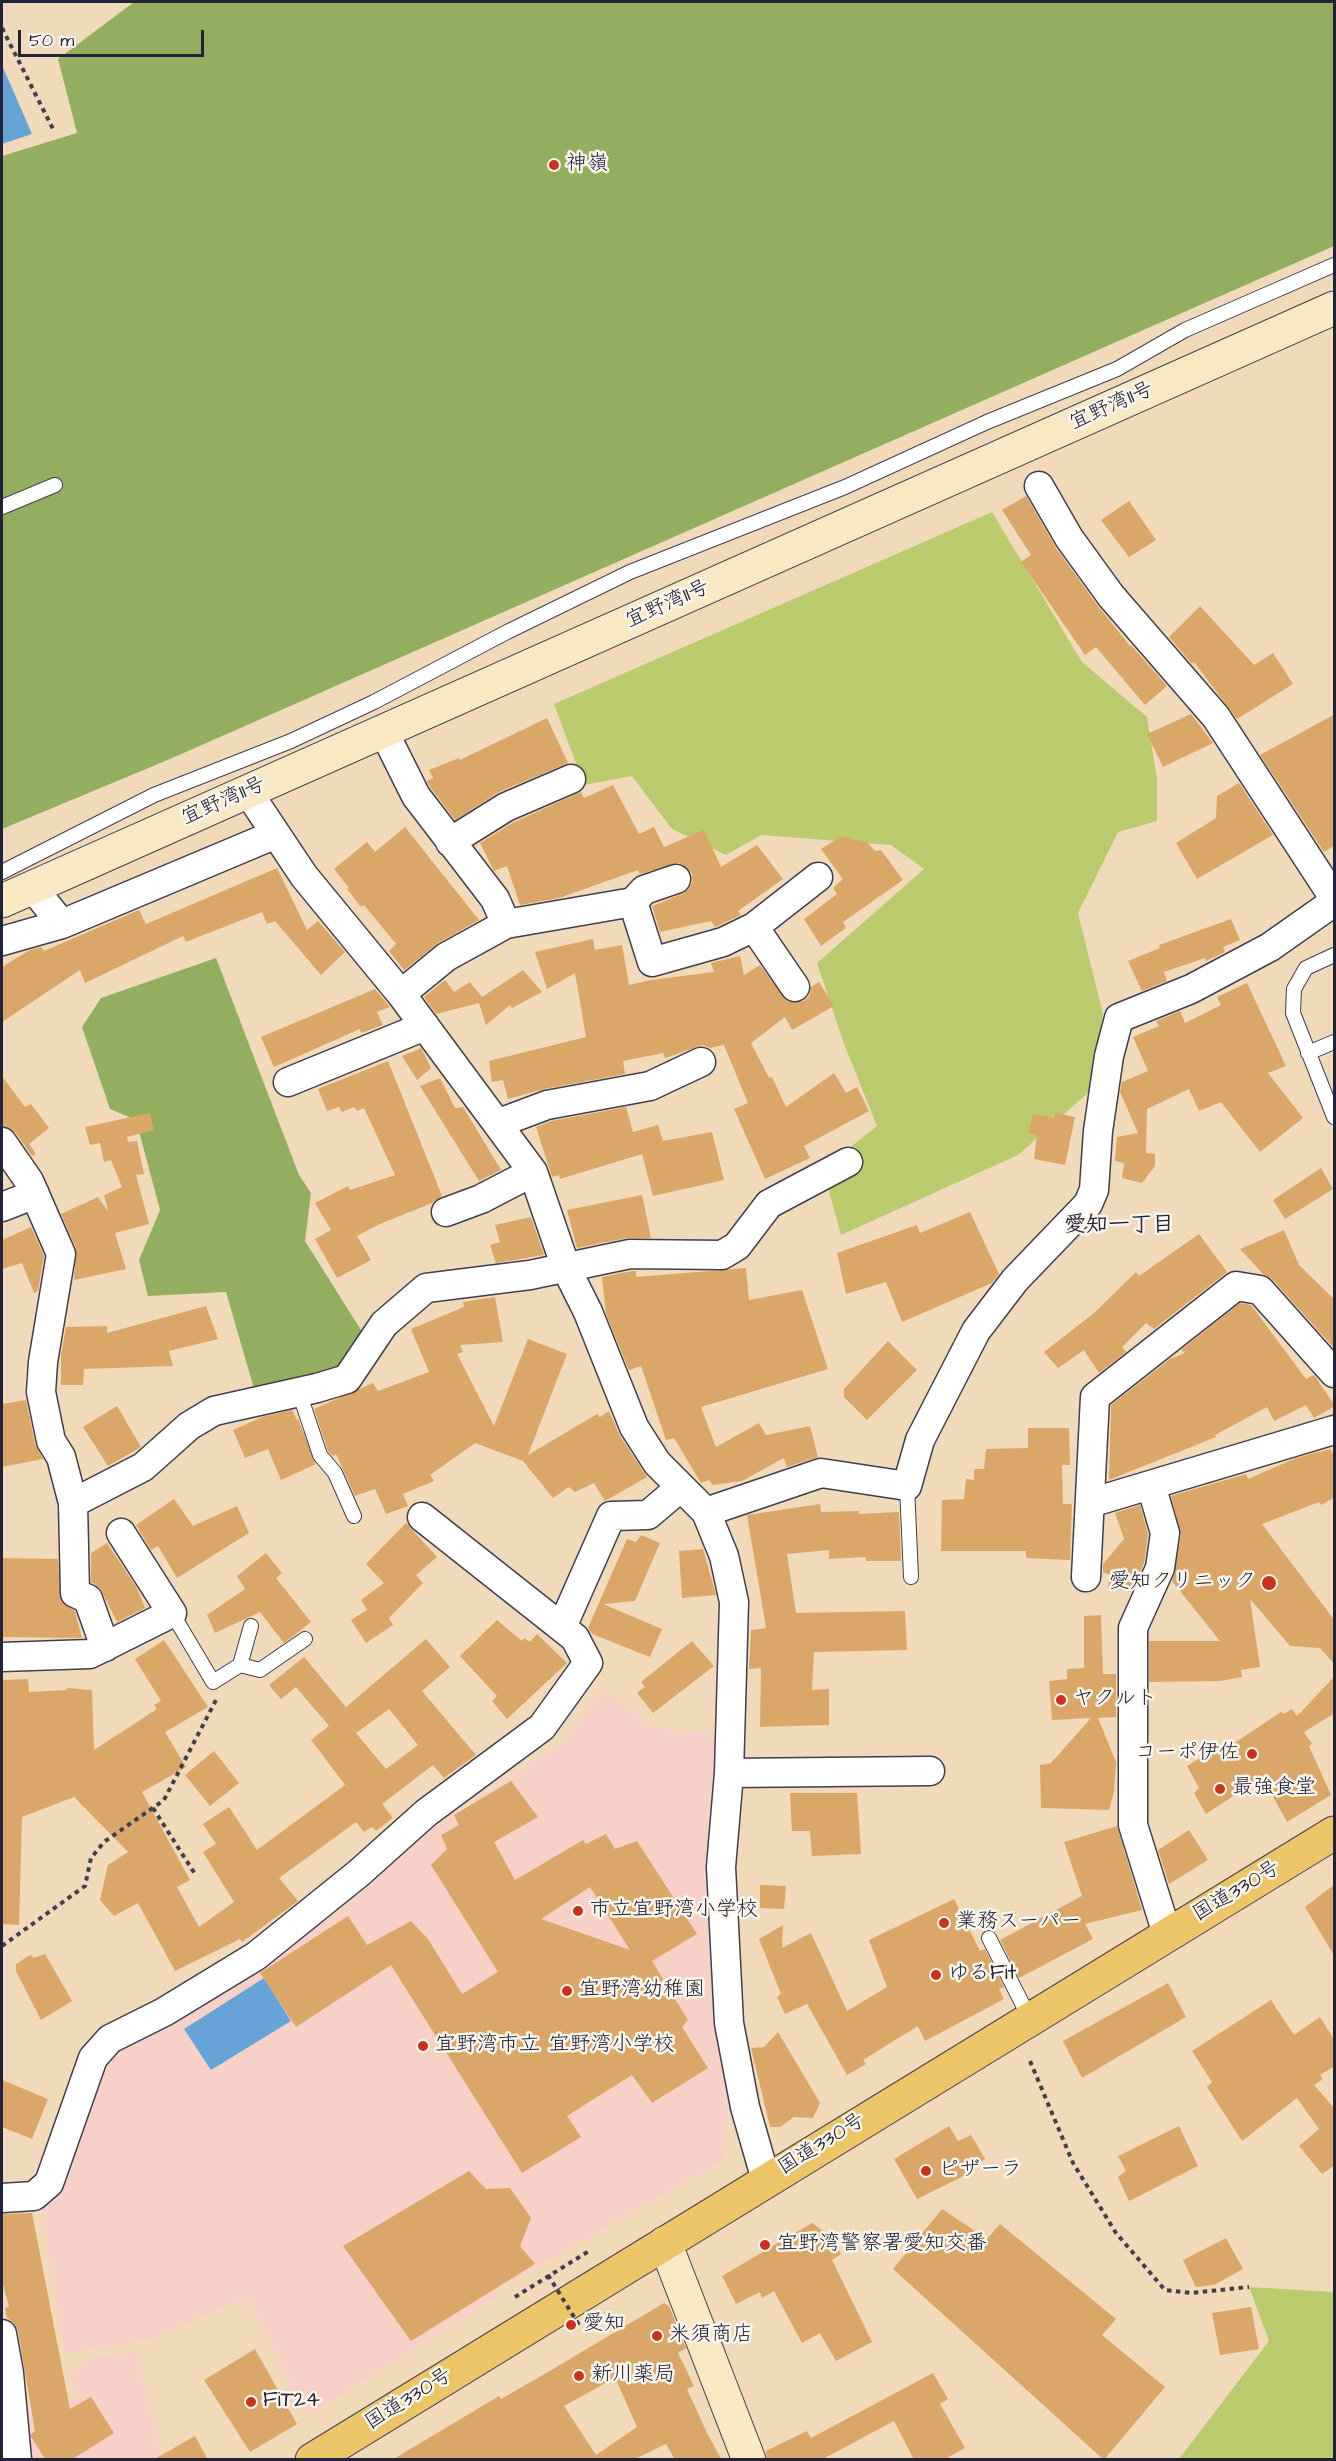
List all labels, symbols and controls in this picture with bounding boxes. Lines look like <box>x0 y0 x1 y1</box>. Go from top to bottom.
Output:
scale bar <box>21 18 207 56</box>
text: 50 m <box>29 28 74 53</box>
place label: 神嶺 <box>566 152 608 178</box>
marker: 神嶺 <box>547 158 561 172</box>
street label: 宜野湾11号 <box>1066 377 1158 437</box>
street label: 宜野湾11号 <box>622 575 714 635</box>
street label: 宜野湾11号 <box>178 772 270 832</box>
district label: 愛知一丁目 <box>1064 1213 1174 1239</box>
place label: 愛知クリニック <box>1109 1570 1256 1596</box>
marker: 愛知クリニック <box>1260 1574 1278 1592</box>
place label: ヤクルト <box>1073 1687 1157 1713</box>
marker: ヤクルト <box>1054 1693 1068 1707</box>
place label: コーポ伊佐 <box>1135 1741 1240 1767</box>
marker: コーポ伊佐 <box>1245 1747 1259 1761</box>
place label: 最強食堂 <box>1232 1776 1316 1802</box>
marker: 最強食堂 <box>1213 1782 1227 1796</box>
street label: 国道330号 <box>1189 1856 1285 1928</box>
place label: 市立宜野湾小学校 <box>590 1898 758 1924</box>
marker: 市立宜野湾小学校 <box>571 1904 585 1918</box>
place label: 業務スーパー <box>956 1910 1081 1936</box>
marker: 業務スーパー <box>937 1916 951 1930</box>
place label: ゆるFit <box>948 1962 1016 1988</box>
marker: ゆるFit <box>929 1968 943 1982</box>
place label: 宜野湾幼稚園 <box>579 1978 705 2004</box>
marker: 宜野湾幼稚園 <box>560 1984 574 1998</box>
place label: 宜野湾市立 宜野湾小学校 <box>435 2033 674 2059</box>
marker: 宜野湾市立 宜野湾小学校 <box>416 2039 430 2053</box>
street label: 国道330号 <box>774 2108 870 2182</box>
place label: ピザーラ <box>938 2158 1022 2184</box>
marker: ピザーラ <box>919 2164 933 2178</box>
place label: 宜野湾警察署愛知交番 <box>777 2232 987 2258</box>
marker: 宜野湾警察署愛知交番 <box>758 2238 772 2252</box>
place label: 愛知 <box>583 2312 625 2338</box>
marker: 愛知 <box>564 2318 578 2332</box>
place label: 米須商店 <box>669 2323 753 2349</box>
marker: 米須商店 <box>650 2329 664 2343</box>
street label: 国道330号 <box>361 2363 457 2437</box>
place label: 新川薬局 <box>591 2363 675 2389</box>
marker: 新川薬局 <box>572 2369 586 2383</box>
place label: FiT24 <box>263 2389 320 2415</box>
marker: FiT24 <box>244 2395 258 2409</box>

